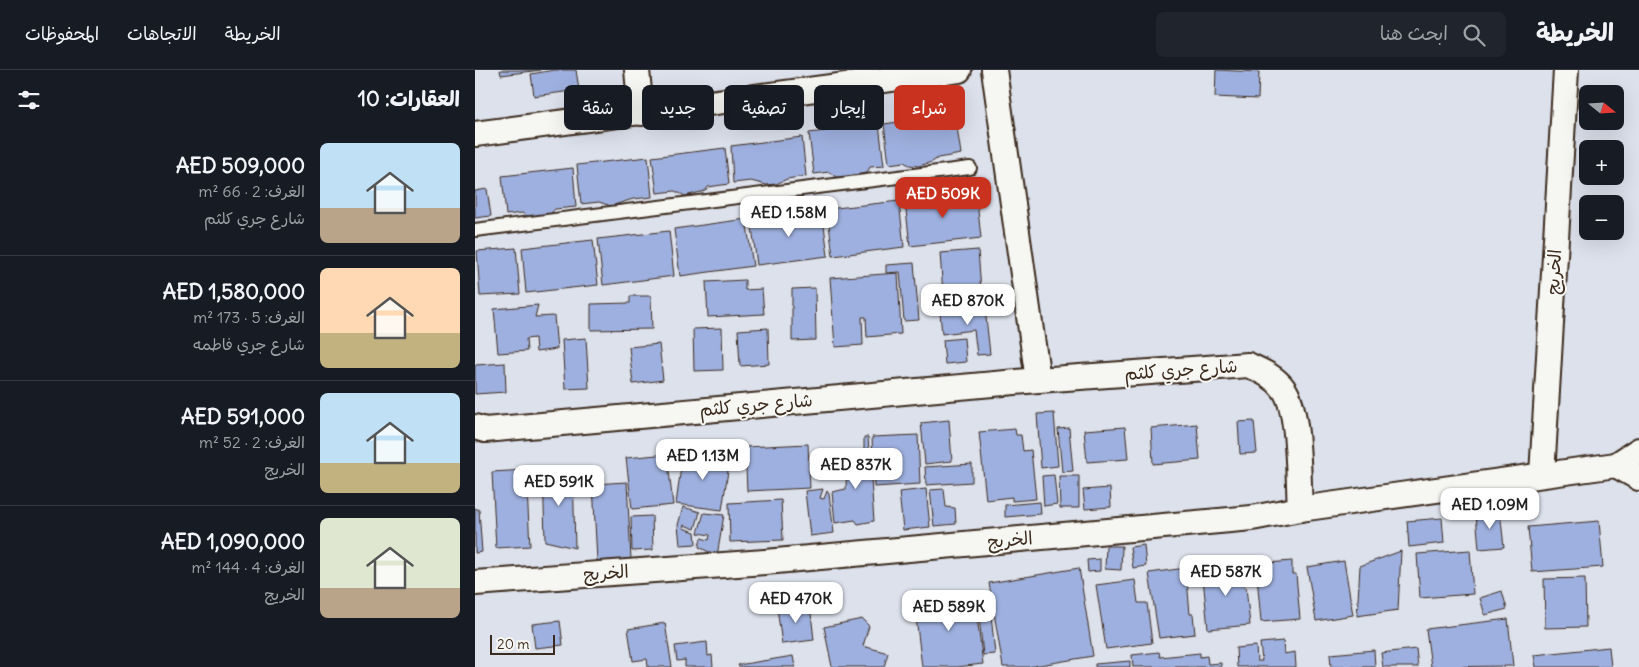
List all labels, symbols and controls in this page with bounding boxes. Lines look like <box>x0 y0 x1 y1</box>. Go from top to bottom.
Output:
search box <box>1156 12 1506 57</box>
text: الخريطة <box>1536 17 1614 47</box>
text: ابحث هنا <box>1380 21 1448 45</box>
icon: search <box>1460 21 1488 49</box>
text: المحفوظات <box>25 22 99 45</box>
text: الاتجاهات <box>127 22 197 45</box>
text: الخريطة <box>225 22 281 45</box>
text: العقارات: 10 <box>358 85 460 112</box>
chip: شقة <box>564 85 632 130</box>
chip: جديد <box>642 85 714 130</box>
chip: تصفية <box>724 85 804 130</box>
chip: إيجار <box>814 85 884 130</box>
chip: شراء <box>894 85 965 130</box>
north arrow <box>1579 85 1624 130</box>
map controls <box>1579 85 1624 240</box>
icon: filters <box>15 86 43 114</box>
button: + <box>1579 140 1624 185</box>
text: AED 509,000 <box>176 152 305 179</box>
icon: home <box>360 163 420 223</box>
pin: AED 509K <box>891 176 995 219</box>
text: الغرف: 2 · 66 m² <box>198 181 305 201</box>
text: AED 509K <box>906 183 980 203</box>
button: − <box>1579 195 1624 240</box>
pin: AED 1.58M <box>732 196 846 238</box>
text: AED 1.58M <box>751 202 827 222</box>
text: شارع جري كلثم <box>204 208 305 228</box>
street label: الخريج <box>1541 249 1567 295</box>
text: AED 1,580,000 <box>163 278 305 305</box>
pin: AED 870K <box>916 284 1020 326</box>
icon: home <box>360 288 420 348</box>
text: AED 870K <box>932 290 1004 310</box>
text: الغرف: 5 · 173 m² <box>193 307 305 327</box>
text: شارع جري فاطمه <box>193 334 305 354</box>
street label: شارع جري كلثم <box>1124 354 1239 388</box>
street label: شارع جري كلثم <box>698 388 814 424</box>
text: AED 591,000 <box>181 403 305 430</box>
icon: home <box>360 413 420 473</box>
text: الغرف: 2 · 52 m² <box>199 432 305 452</box>
pin: AED 1.13M <box>646 438 760 481</box>
text: AED 1.13M <box>667 445 739 465</box>
pin: AED 837K <box>804 448 908 490</box>
text: AED 837K <box>821 454 891 474</box>
text: الخريج <box>265 459 305 479</box>
pin: AED 591K <box>507 464 611 507</box>
text: AED 591K <box>524 471 594 491</box>
pin: AED 1.09M <box>1433 488 1547 530</box>
text: AED 1.09M <box>1451 494 1529 514</box>
street label: الخريج <box>986 526 1034 554</box>
text: AED 1,090,000 <box>161 528 305 555</box>
icon: home <box>360 538 420 598</box>
pin: AED 587K <box>1174 554 1278 597</box>
text: الغرف: 4 · 144 m² <box>192 557 305 577</box>
street label: الخريج <box>582 559 630 587</box>
text: AED 587K <box>1191 561 1261 581</box>
pin: AED 470K <box>744 582 848 624</box>
text: الخريج <box>265 584 305 604</box>
text: AED 470K <box>760 588 832 608</box>
pin: AED 589K <box>897 590 1001 632</box>
text: AED 589K <box>913 596 985 616</box>
scale bar <box>490 632 555 655</box>
text: 20 m <box>497 635 530 653</box>

